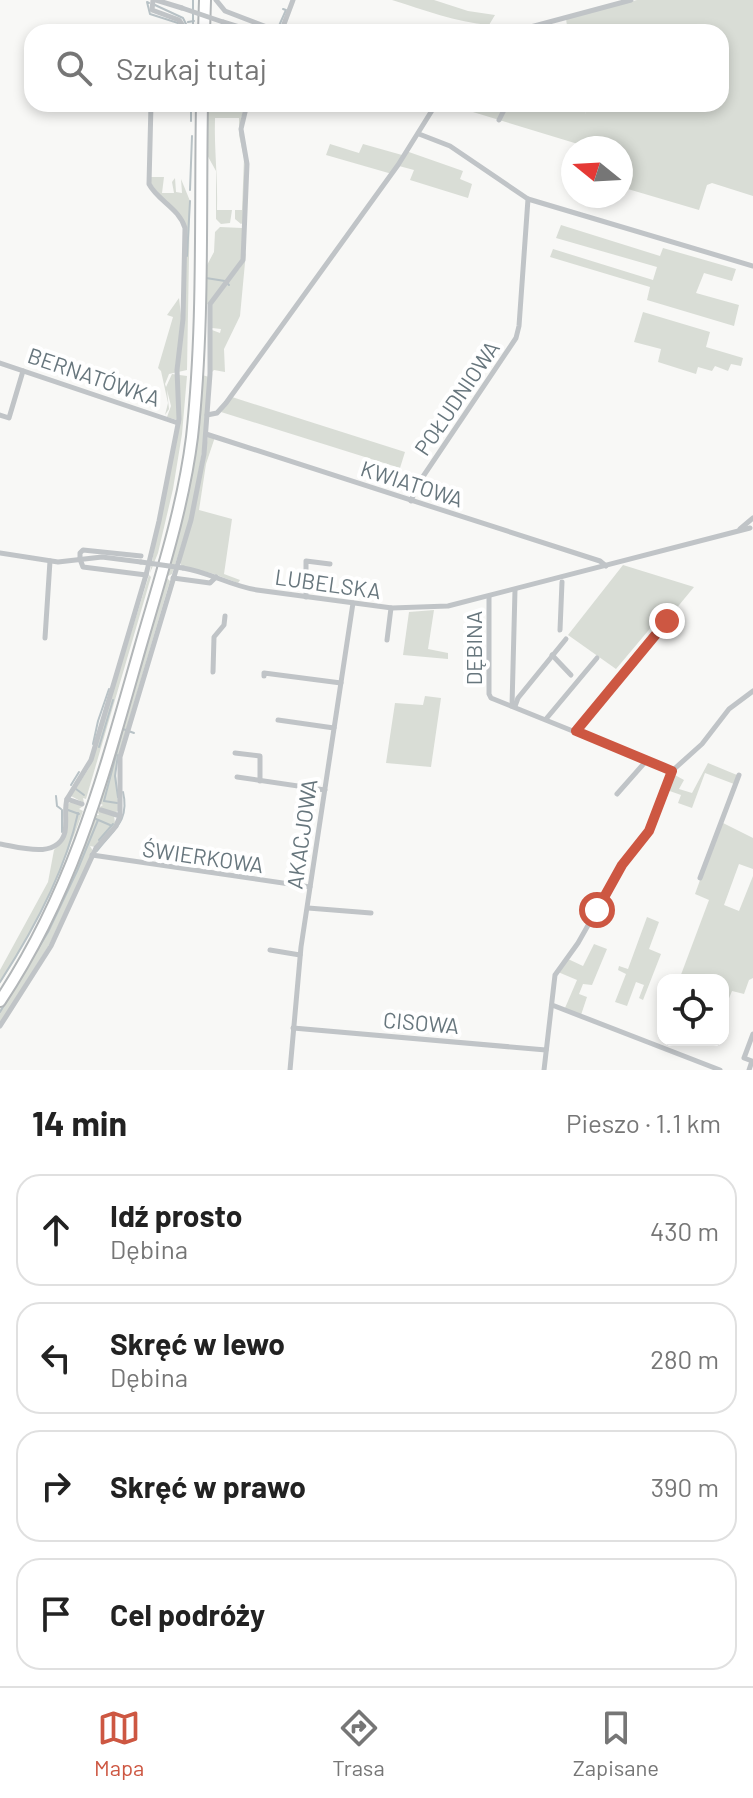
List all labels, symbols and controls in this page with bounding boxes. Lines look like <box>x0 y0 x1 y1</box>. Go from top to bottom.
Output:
search box <box>24 24 729 112</box>
icon: search <box>52 46 96 90</box>
text: Szukaj tutaj <box>116 50 267 86</box>
north arrow <box>561 136 633 208</box>
street label: POŁUDNIOWA <box>408 335 504 460</box>
street label: BERNATÓWKA <box>25 341 164 411</box>
street label: KWIATOWA <box>358 454 467 512</box>
street label: LUBELSKA <box>274 563 383 603</box>
route end <box>649 603 685 639</box>
street label: DĘBINA <box>460 611 486 685</box>
street label: AKACJOWA <box>280 777 322 891</box>
street label: ŚWIERKOWA <box>141 835 265 877</box>
route start <box>579 892 615 928</box>
map controls <box>657 974 729 1046</box>
button: locate <box>657 974 729 1046</box>
street label: CISOWA <box>382 1006 460 1038</box>
text: 14 min <box>32 1102 127 1143</box>
text: Pieszo · 1.1 km <box>566 1107 721 1138</box>
text: Idź prosto <box>110 1197 242 1233</box>
icon: ahead <box>34 1208 78 1252</box>
text: 430 m <box>650 1215 719 1246</box>
text: Dębina <box>110 1233 188 1264</box>
text: Skręć w lewo <box>110 1325 285 1361</box>
icon: left <box>34 1336 78 1380</box>
text: 280 m <box>650 1343 719 1374</box>
text: Dębina <box>110 1361 188 1392</box>
icon: right <box>34 1464 78 1508</box>
text: Skręć w prawo <box>110 1468 306 1504</box>
text: 390 m <box>651 1471 719 1502</box>
icon: arrive <box>34 1592 78 1636</box>
text: Cel podróży <box>110 1596 265 1632</box>
tab: Mapa <box>94 1706 144 1780</box>
tab: Trasa <box>332 1706 385 1780</box>
tab: Zapisane <box>573 1706 659 1780</box>

